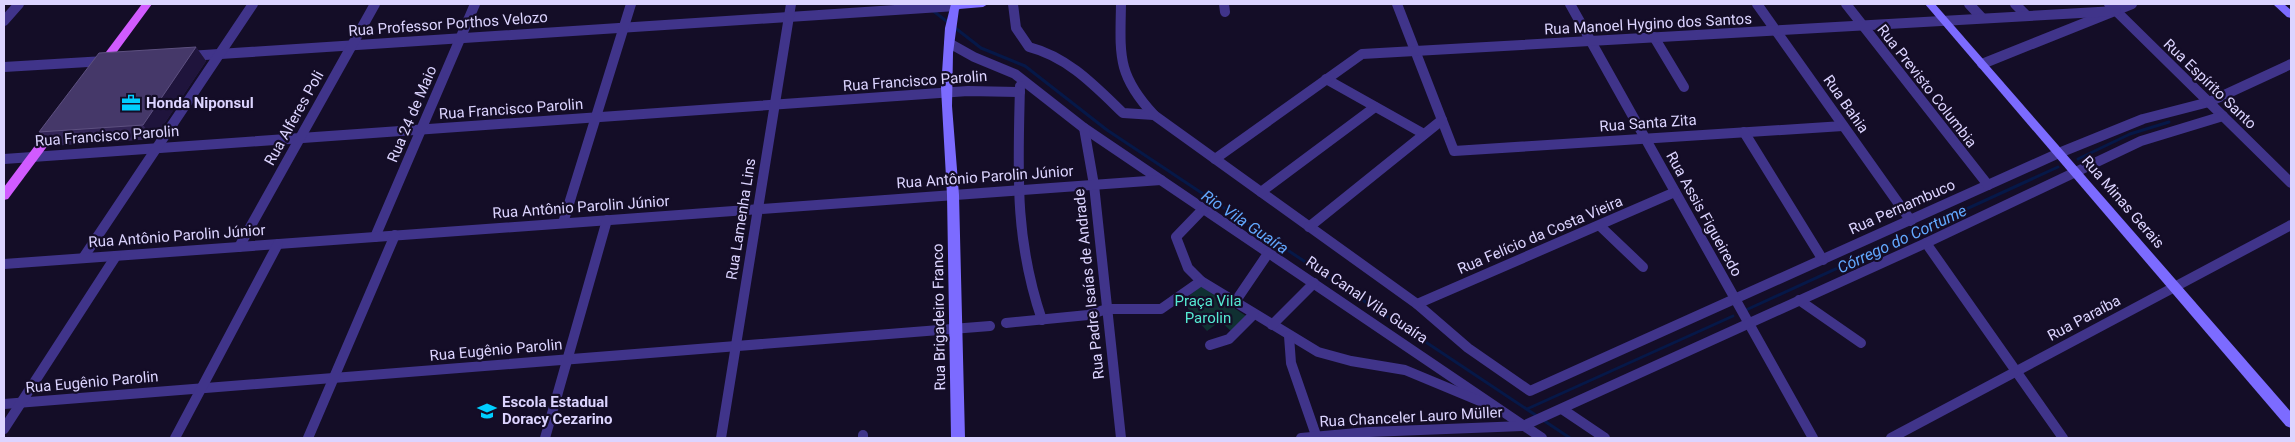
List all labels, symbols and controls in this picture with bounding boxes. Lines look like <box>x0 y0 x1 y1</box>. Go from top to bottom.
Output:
street label: Rua Professor Porthos Velozo <box>348 8 548 40</box>
street label: Rua Manoel Hygino dos Santos <box>1544 10 1752 38</box>
street label: Rua Previsto Columbia <box>1873 21 1981 151</box>
street label: Rua Espírito Santo <box>2160 35 2260 133</box>
street label: Rua 24 de Maio <box>383 63 441 165</box>
street label: Rua Francisco Parolin <box>842 67 988 95</box>
street label: Rua Alferes Poli <box>261 68 327 168</box>
street label: Rua Bahia <box>1819 71 1873 137</box>
office icon: Honda Niponsul <box>120 92 142 114</box>
place label: Honda Niponsul <box>146 94 254 112</box>
street label: Rua Francisco Parolin <box>438 95 584 123</box>
street label: Rua Santa Zita <box>1599 111 1697 135</box>
street label: Rua Francisco Parolin <box>34 122 180 150</box>
street label: Rua Assis Figueiredo <box>1662 148 1746 280</box>
street label: Rua Minas Gerais <box>2078 152 2168 252</box>
street label: Rua Lamenha Lins <box>722 157 760 281</box>
street label: Rua Antônio Parolin Júnior <box>896 162 1074 192</box>
street label: Rua Pernambuco <box>1846 175 1958 239</box>
water label: Rio Vila Guaíra <box>1198 186 1292 258</box>
street label: Rua Padre Isaías de Andrade <box>1070 188 1108 380</box>
street label: Rua Antônio Parolin Júnior <box>492 192 670 222</box>
street label: Rua Felício da Costa Vieira <box>1455 192 1625 278</box>
water label: Córrego do Cortume <box>1834 201 1970 277</box>
street label: Rua Antônio Parolin Júnior <box>88 221 266 251</box>
street label: Rua Brigadeiro Franco <box>929 243 949 391</box>
street label: Rua Canal Vila Guaíra <box>1303 253 1431 347</box>
street label: Rua Paraíba <box>2044 291 2124 345</box>
park label: Praça Vila Parolin <box>1174 292 1242 327</box>
street label: Rua Eugênio Parolin <box>429 335 563 365</box>
street label: Rua Eugênio Parolin <box>25 367 159 397</box>
place label: Escola Estadual Doracy Cezarino <box>502 393 613 428</box>
school or university icon: Escola Estadual Doracy Cezarino <box>476 400 498 422</box>
street label: Rua Chanceler Lauro Müller <box>1319 403 1503 431</box>

